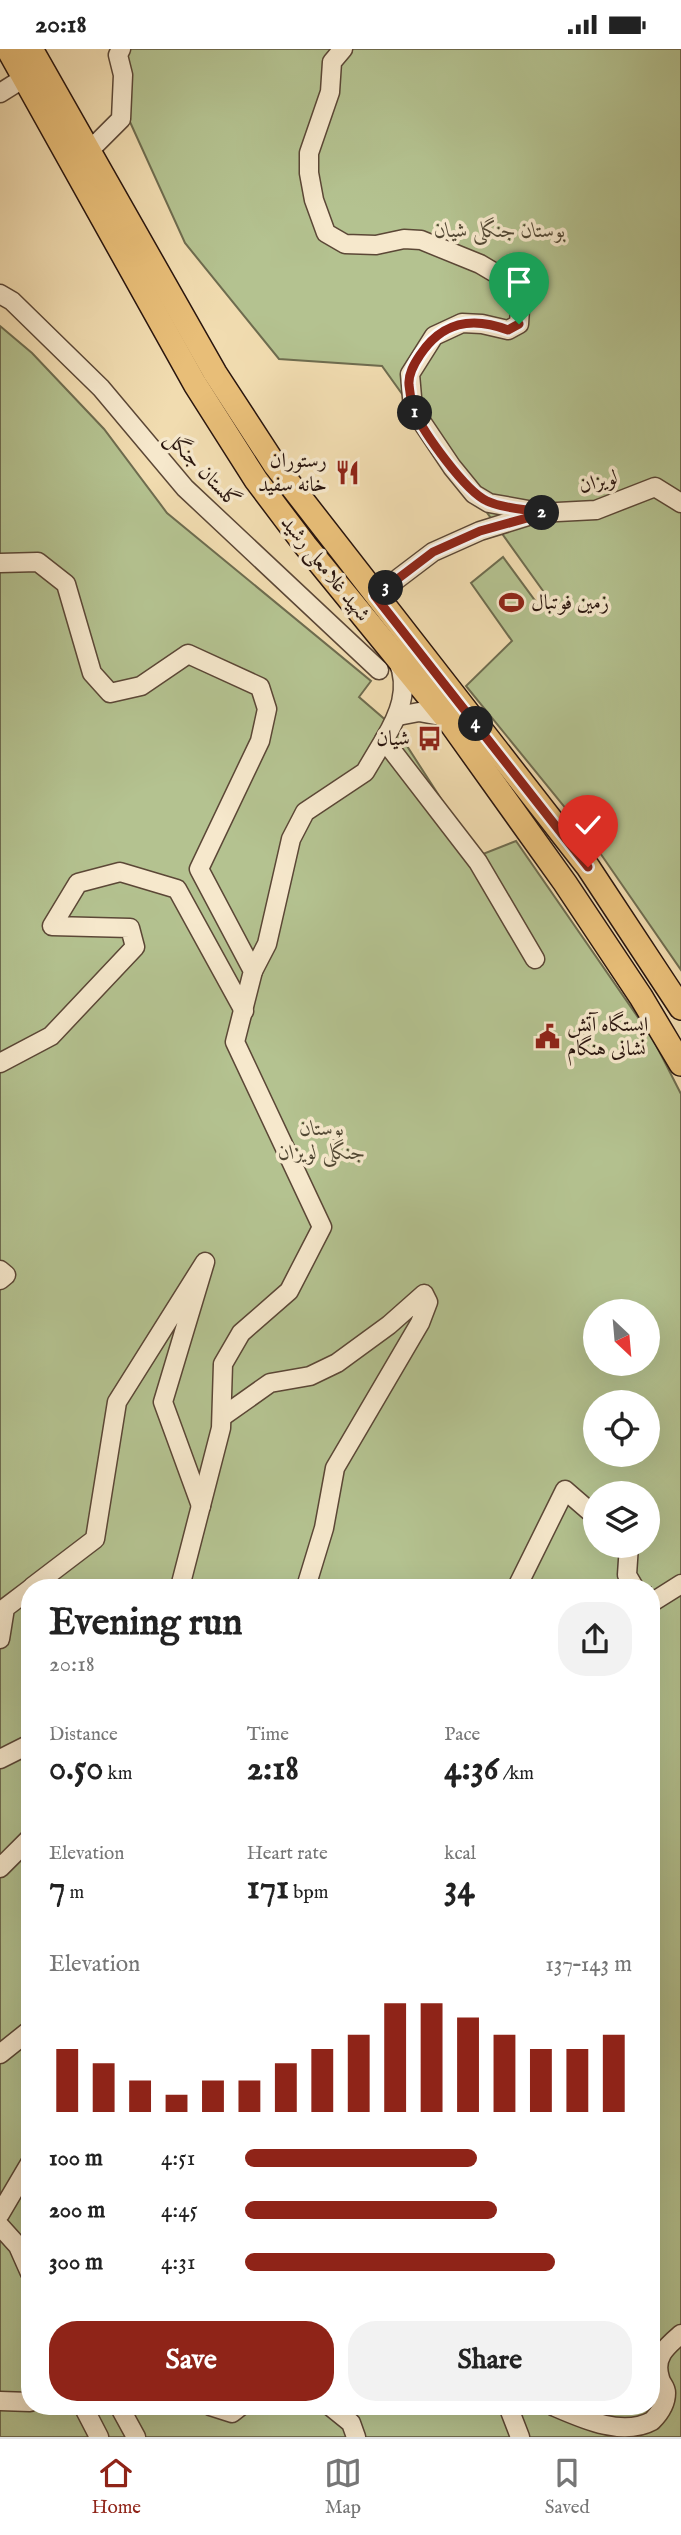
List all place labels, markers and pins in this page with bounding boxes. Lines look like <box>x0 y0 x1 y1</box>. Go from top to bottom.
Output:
pin <box>489 252 549 324</box>
pin: 1 <box>398 395 432 431</box>
place label: رستوران خانه سفید <box>258 448 327 499</box>
restaurant icon: رستوران خانه سفید <box>333 458 361 486</box>
pin: 2 <box>524 496 560 531</box>
pin: 3 <box>368 571 404 605</box>
sports icon: زمین فوتبال <box>497 588 525 616</box>
place label: زمین فوتبال <box>531 590 609 617</box>
pin: 4 <box>458 707 494 741</box>
bus stop icon: شیان <box>416 724 444 752</box>
place label: شیان <box>376 726 410 753</box>
pin <box>558 795 618 867</box>
place label: ایستگاه آتش نشانی هنگام <box>567 1011 648 1066</box>
public building icon: ایستگاه آتش نشانی هنگام <box>533 1022 561 1050</box>

